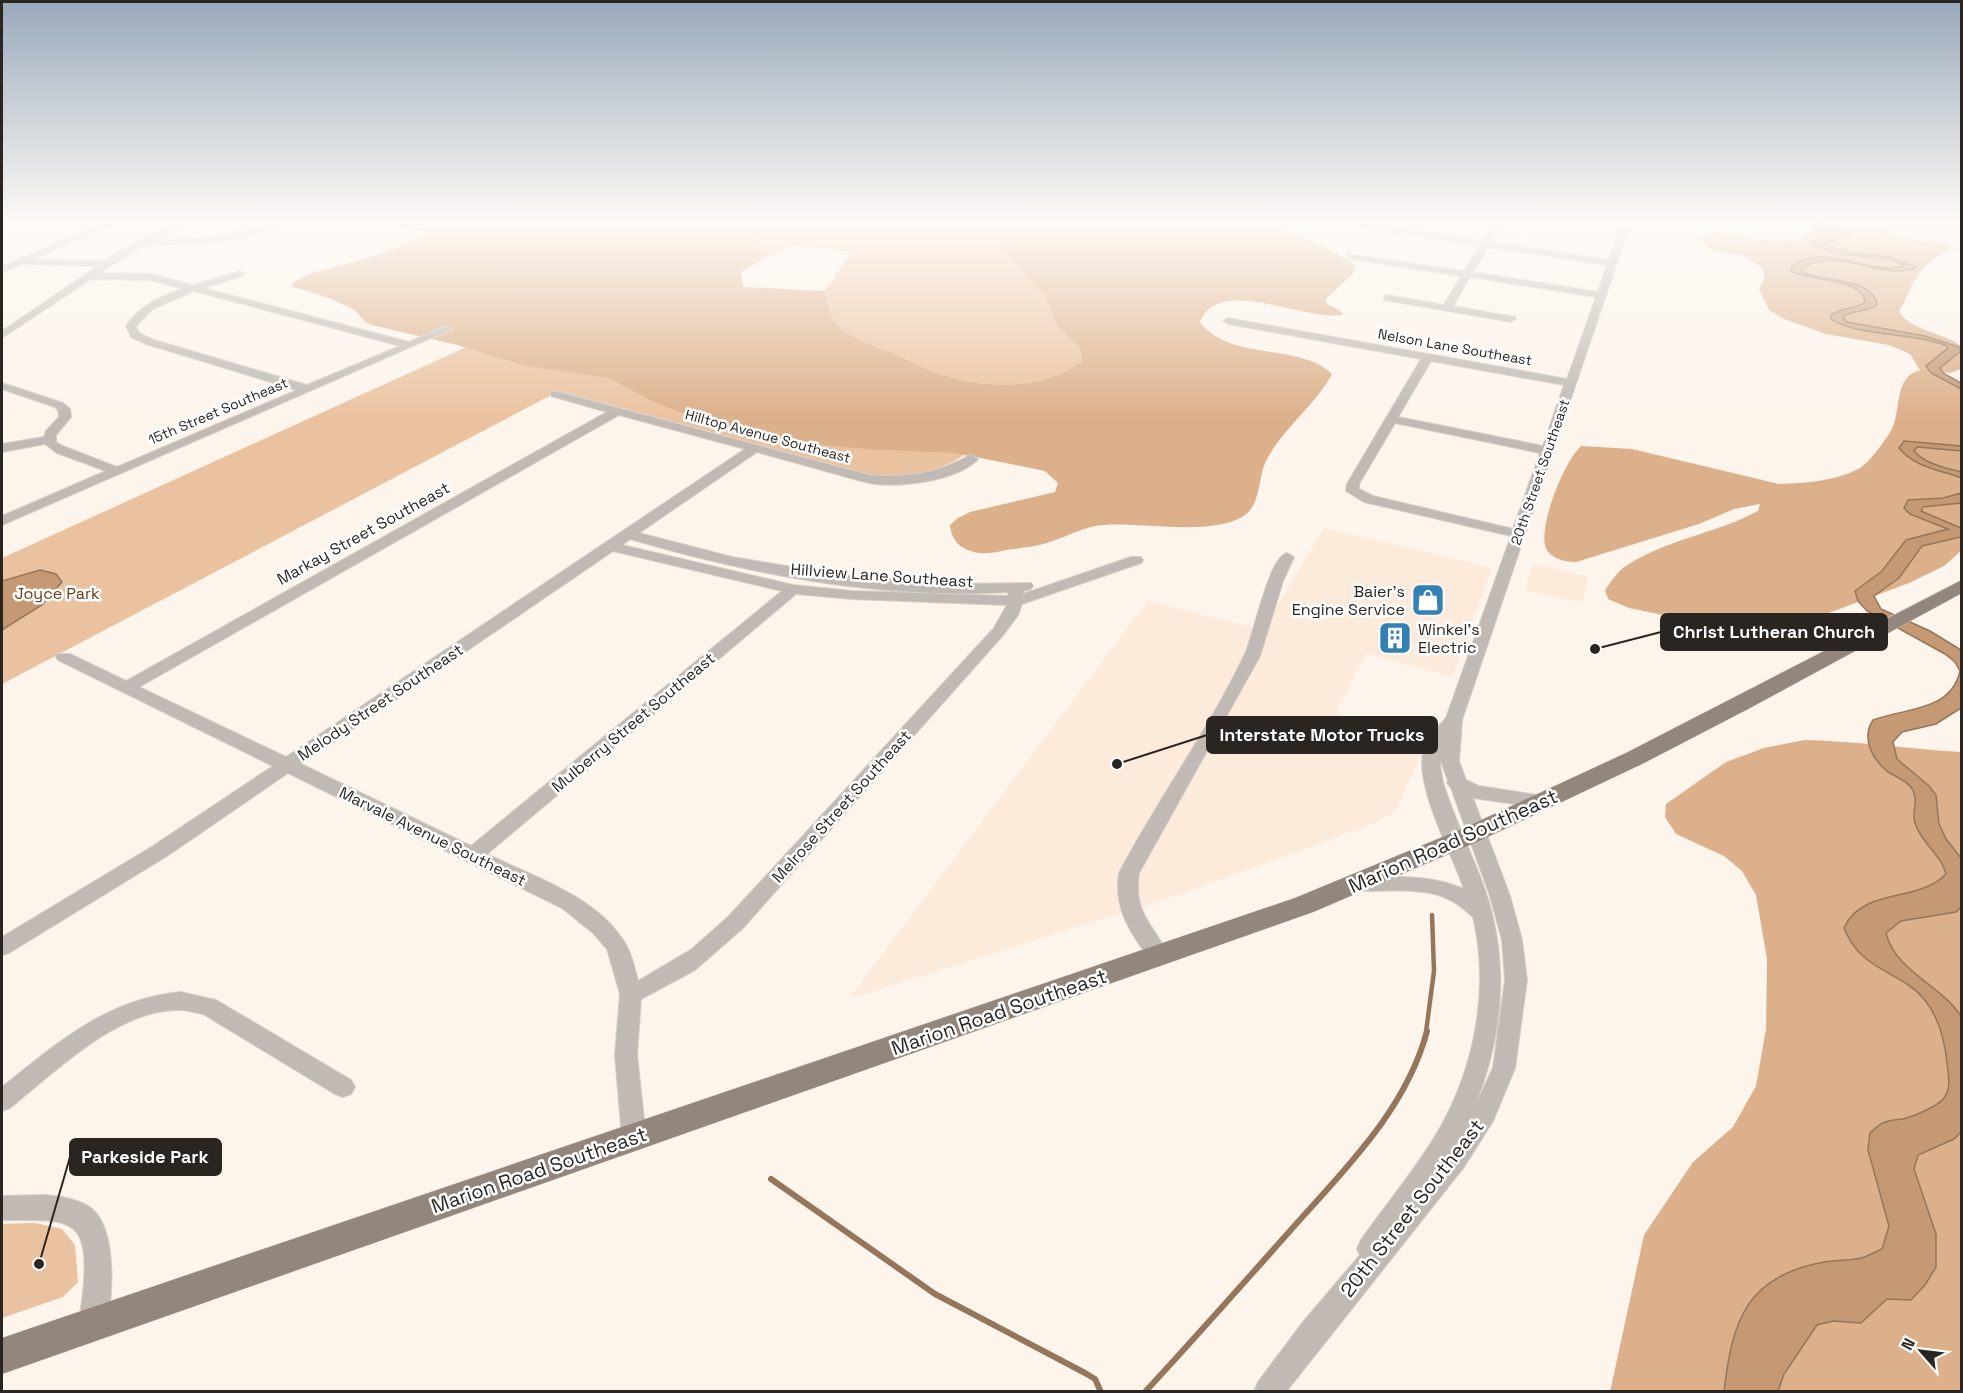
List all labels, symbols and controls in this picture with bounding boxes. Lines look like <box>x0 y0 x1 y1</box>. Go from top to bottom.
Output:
street label: Nelson Lane Southeast <box>1377 325 1533 369</box>
street label: 15th Street Southeast <box>145 373 291 449</box>
street label: 20th Street Southeast <box>1507 397 1573 547</box>
street label: Hilltop Avenue Southeast <box>683 405 853 467</box>
street label: Markay Street Southeast <box>273 477 453 590</box>
street label: Hillview Lane Southeast <box>790 559 974 592</box>
place label: Baier's Engine Service <box>1292 581 1405 620</box>
shop icon: Baier's Engine Service <box>1410 582 1446 618</box>
park label: Joyce Park <box>14 583 100 604</box>
callout: Christ Lutheran Church <box>1661 614 1887 650</box>
place label: Winkel's Electric <box>1418 619 1480 658</box>
building icon: Winkel's Electric <box>1377 620 1413 656</box>
text: Christ Lutheran Church <box>1673 620 1875 643</box>
street label: Melody Street Southeast <box>293 639 467 766</box>
street label: Mulberry Street Southeast <box>547 648 719 797</box>
callout: Interstate Motor Trucks <box>1207 717 1437 753</box>
text: Interstate Motor Trucks <box>1220 723 1424 746</box>
street label: Melrose Street Southeast <box>767 725 916 887</box>
street label: Marvale Avenue Southeast <box>336 782 530 891</box>
street label: Marion Road Southeast <box>1344 783 1562 899</box>
street label: Marion Road Southeast <box>888 963 1110 1061</box>
street label: 20th Street Southeast <box>1334 1114 1490 1302</box>
street label: Marion Road Southeast <box>428 1121 650 1219</box>
callout: Parkeside Park <box>70 1139 221 1175</box>
text: Parkeside Park <box>81 1145 209 1168</box>
north arrow <box>1891 1321 1951 1381</box>
text: N <box>1896 1335 1920 1354</box>

